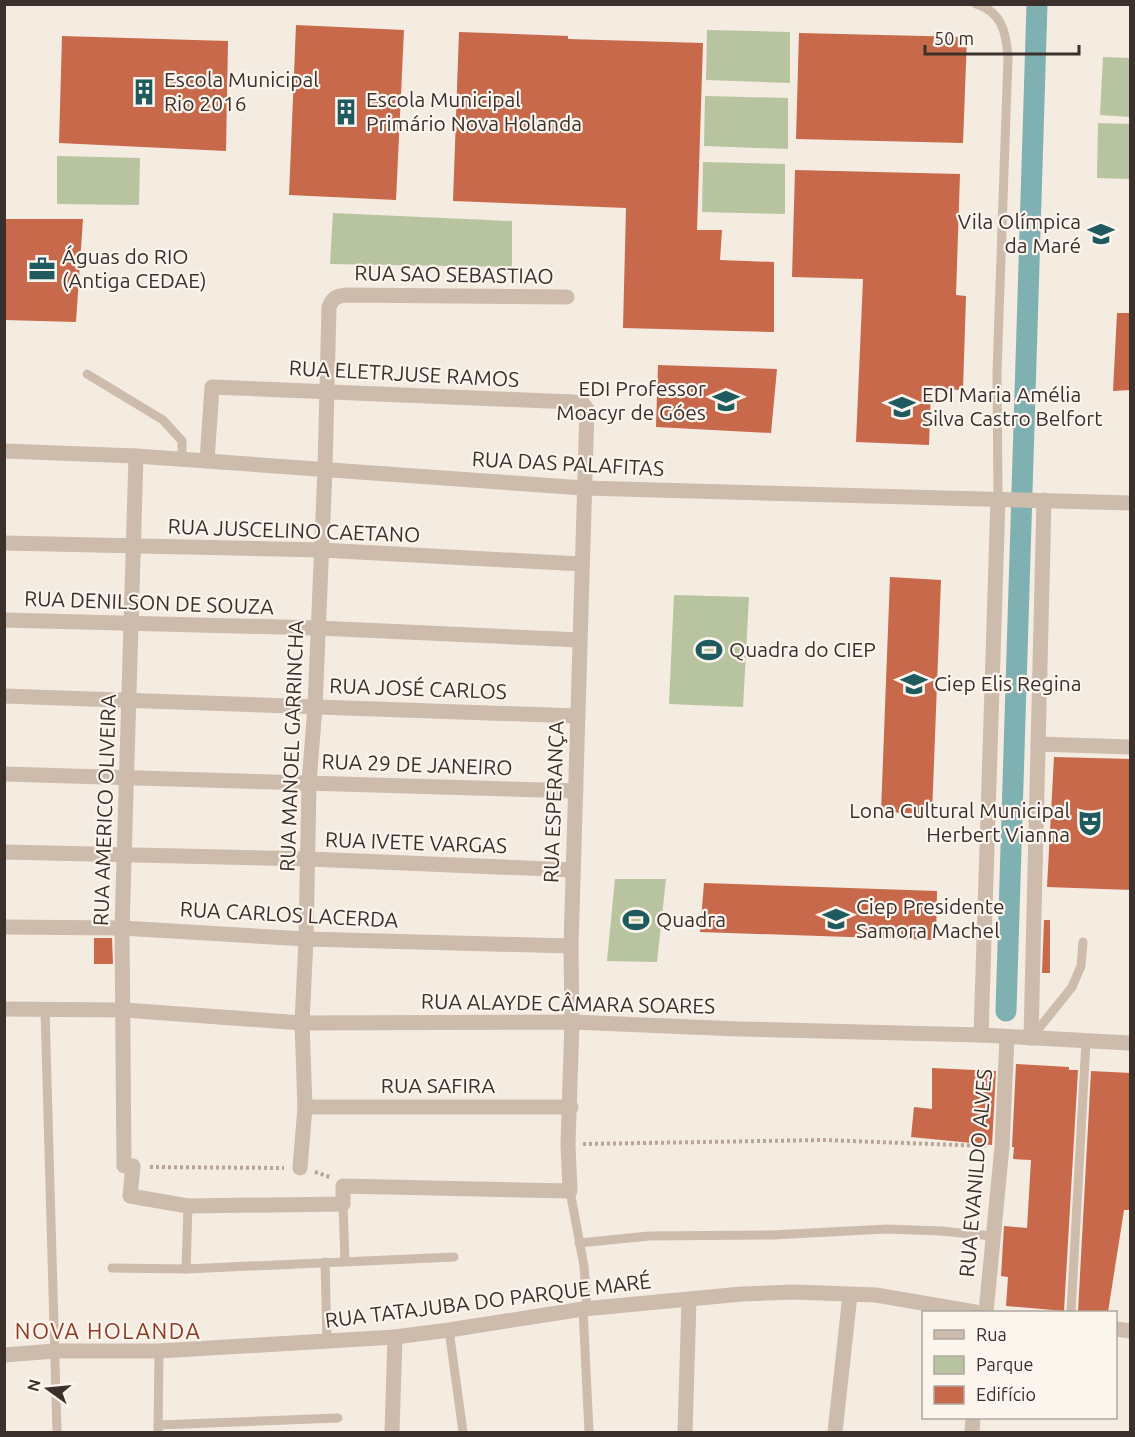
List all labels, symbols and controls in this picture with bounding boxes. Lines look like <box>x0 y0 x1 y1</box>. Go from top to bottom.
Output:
scale bar <box>925 18 1080 56</box>
text: 50 m <box>934 28 974 48</box>
place label: Escola Municipal Rio 2016 <box>164 67 319 115</box>
building icon: Escola Municipal Rio 2016 <box>129 77 159 107</box>
place label: Escola Municipal Primário Nova Holanda <box>366 87 582 135</box>
building icon: Escola Municipal Primário Nova Holanda <box>331 97 361 127</box>
place label: Vila Olímpica da Maré <box>958 209 1081 257</box>
school or university icon: Vila Olímpica da Maré <box>1086 219 1116 249</box>
place label: Águas do RIO (Antiga CEDAE) <box>62 244 207 292</box>
office icon: Águas do RIO (Antiga CEDAE) <box>27 254 57 284</box>
street label: RUA SAO SEBASTIAO <box>354 260 554 288</box>
street label: RUA ELETRJUSE RAMOS <box>288 355 520 391</box>
place label: EDI Professor Moacyr de Góes <box>556 376 706 424</box>
place label: EDI Maria Amélia Silva Castro Belfort <box>922 382 1102 430</box>
school or university icon: EDI Professor Moacyr de Góes <box>711 386 741 416</box>
school or university icon: EDI Maria Amélia Silva Castro Belfort <box>887 392 917 422</box>
street label: RUA DAS PALAFITAS <box>471 446 665 480</box>
street label: RUA JUSCELINO CAETANO <box>167 514 421 546</box>
street label: RUA DENILSON DE SOUZA <box>24 586 275 618</box>
street label: RUA MANOEL GARRINCHA <box>275 619 307 872</box>
sports icon: Quadra do CIEP <box>694 635 724 665</box>
place label: Quadra do CIEP <box>729 637 876 661</box>
school or university icon: Ciep Elis Regina <box>899 669 929 699</box>
place label: Ciep Elis Regina <box>934 671 1082 695</box>
street label: RUA JOSÉ CARLOS <box>329 673 507 703</box>
street label: RUA AMERICO OLIVEIRA <box>88 693 120 926</box>
street label: RUA ESPERANÇA <box>538 720 568 883</box>
street label: RUA 29 DE JANEIRO <box>321 749 513 779</box>
place label: Lona Cultural Municipal Herbert Vianna <box>849 798 1070 846</box>
theatre icon: Lona Cultural Municipal Herbert Vianna <box>1075 808 1105 838</box>
street label: RUA IVETE VARGAS <box>324 827 508 857</box>
place label: Ciep Presidente Samora Machel <box>856 894 1005 942</box>
street label: RUA CARLOS LACERDA <box>179 896 399 932</box>
school or university icon: Ciep Presidente Samora Machel <box>821 904 851 934</box>
sports icon: Quadra <box>621 905 651 935</box>
place label: Quadra <box>656 907 726 931</box>
street label: RUA ALAYDE CÂMARA SOARES <box>421 988 715 1018</box>
street label: RUA EVANILDO ALVES <box>954 1068 996 1278</box>
street label: RUA SAFIRA <box>381 1073 495 1097</box>
street label: RUA TATAJUBA DO PARQUE MARÉ <box>323 1268 652 1332</box>
legend <box>922 1311 1117 1419</box>
district label: NOVA HOLANDA <box>15 1318 201 1343</box>
text: Rua <box>976 1324 1007 1344</box>
text: Parque <box>976 1354 1033 1374</box>
north arrow <box>18 1359 78 1419</box>
text: N <box>23 1377 44 1393</box>
text: Edifício <box>976 1384 1036 1404</box>

